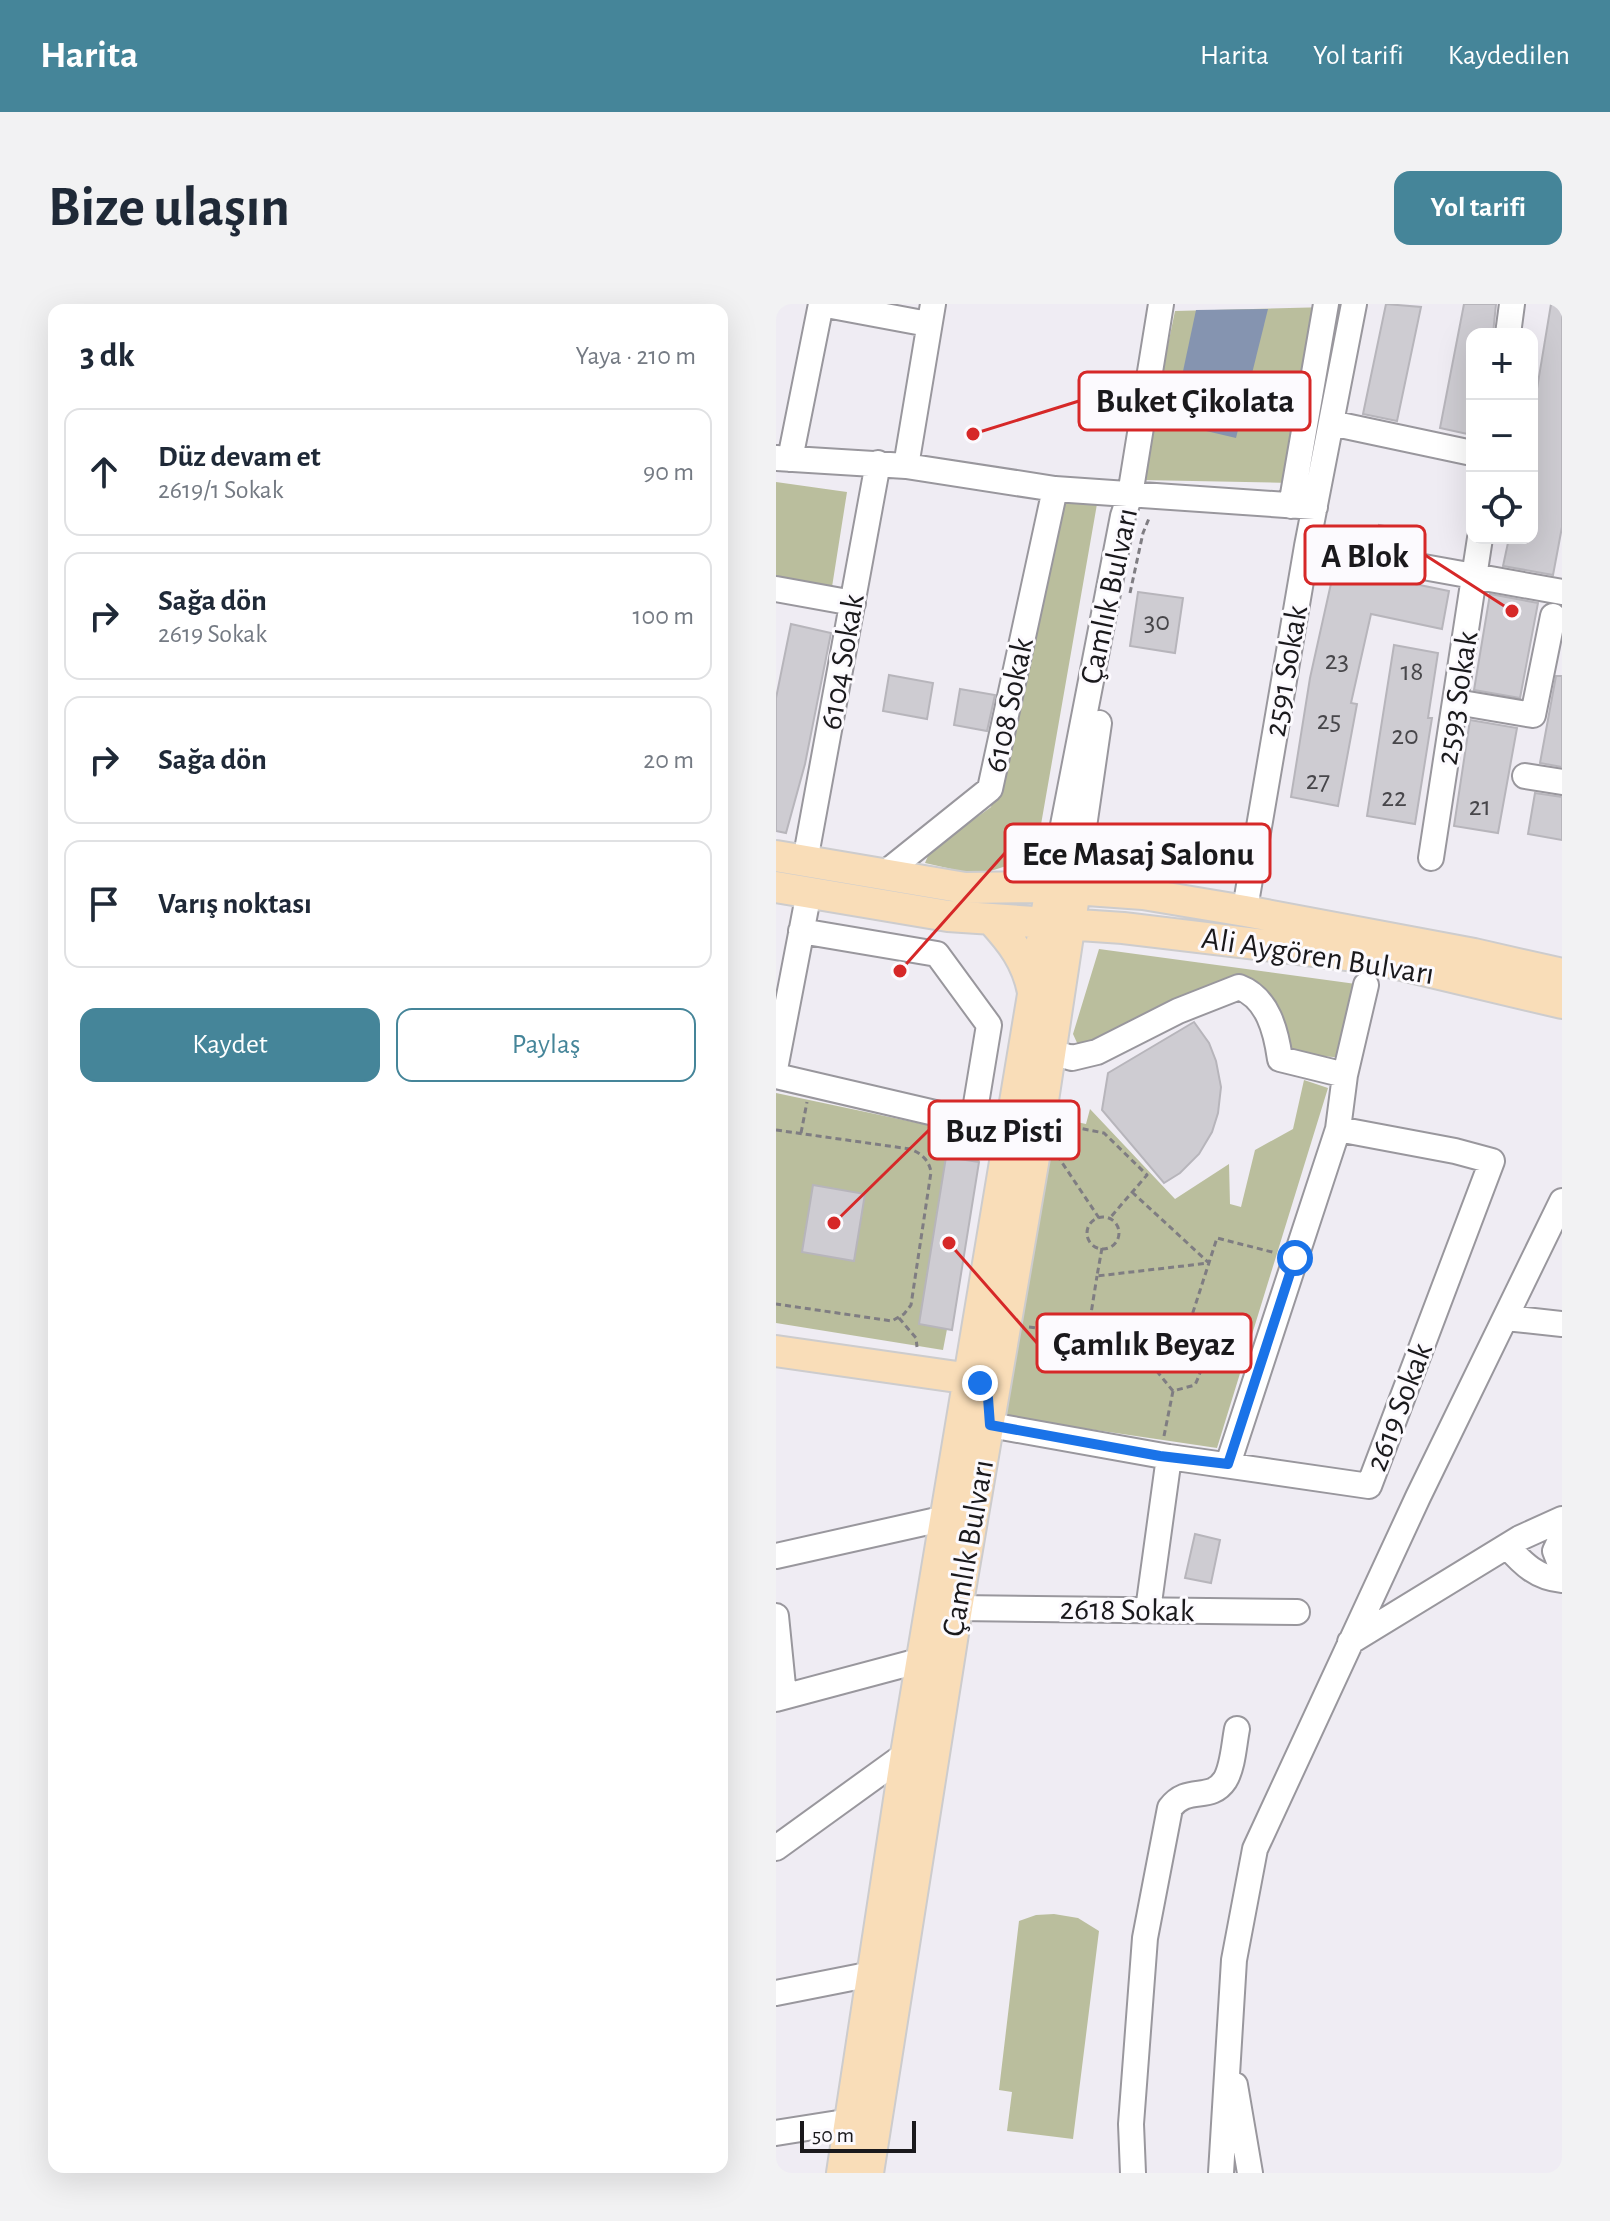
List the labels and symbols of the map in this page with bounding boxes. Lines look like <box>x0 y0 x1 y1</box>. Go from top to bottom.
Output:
callout: Buket Çikolata <box>1079 372 1310 430</box>
text: Buket Çikolata <box>1095 385 1295 419</box>
street label: Çamlık Bulvarı <box>1075 505 1143 687</box>
callout: A Blok <box>1305 526 1425 584</box>
text: A Blok <box>1321 540 1409 574</box>
street label: 6104 Sokak <box>814 591 870 732</box>
street label: 2591 Sokak <box>1259 602 1313 739</box>
house number: 30 <box>1144 608 1170 636</box>
street label: 2593 Sokak <box>1431 628 1483 767</box>
street label: 6108 Sokak <box>979 634 1039 775</box>
house number: 23 <box>1325 647 1349 675</box>
house number: 18 <box>1401 658 1423 686</box>
house number: 25 <box>1317 707 1341 735</box>
house number: 20 <box>1391 722 1419 750</box>
house number: 27 <box>1306 767 1330 795</box>
house number: 22 <box>1381 784 1407 812</box>
house number: 21 <box>1469 793 1491 821</box>
callout: Ece Masaj Salonu <box>1005 824 1270 882</box>
text: Ece Masaj Salonu <box>1022 838 1254 872</box>
street label: Ali Aygören Bulvarı <box>1199 922 1437 990</box>
callout: Buz Pisti <box>929 1101 1079 1159</box>
text: Buz Pisti <box>945 1115 1063 1149</box>
route start <box>1277 1240 1313 1276</box>
callout: Çamlık Beyaz <box>1037 1314 1251 1372</box>
text: Çamlık Beyaz <box>1053 1328 1235 1362</box>
street label: 2619 Sokak <box>1360 1338 1438 1475</box>
route end <box>962 1365 998 1401</box>
street label: Çamlık Bulvarı <box>937 1457 999 1639</box>
street label: 2618 Sokak <box>1059 1593 1195 1627</box>
scale bar <box>800 2117 916 2153</box>

